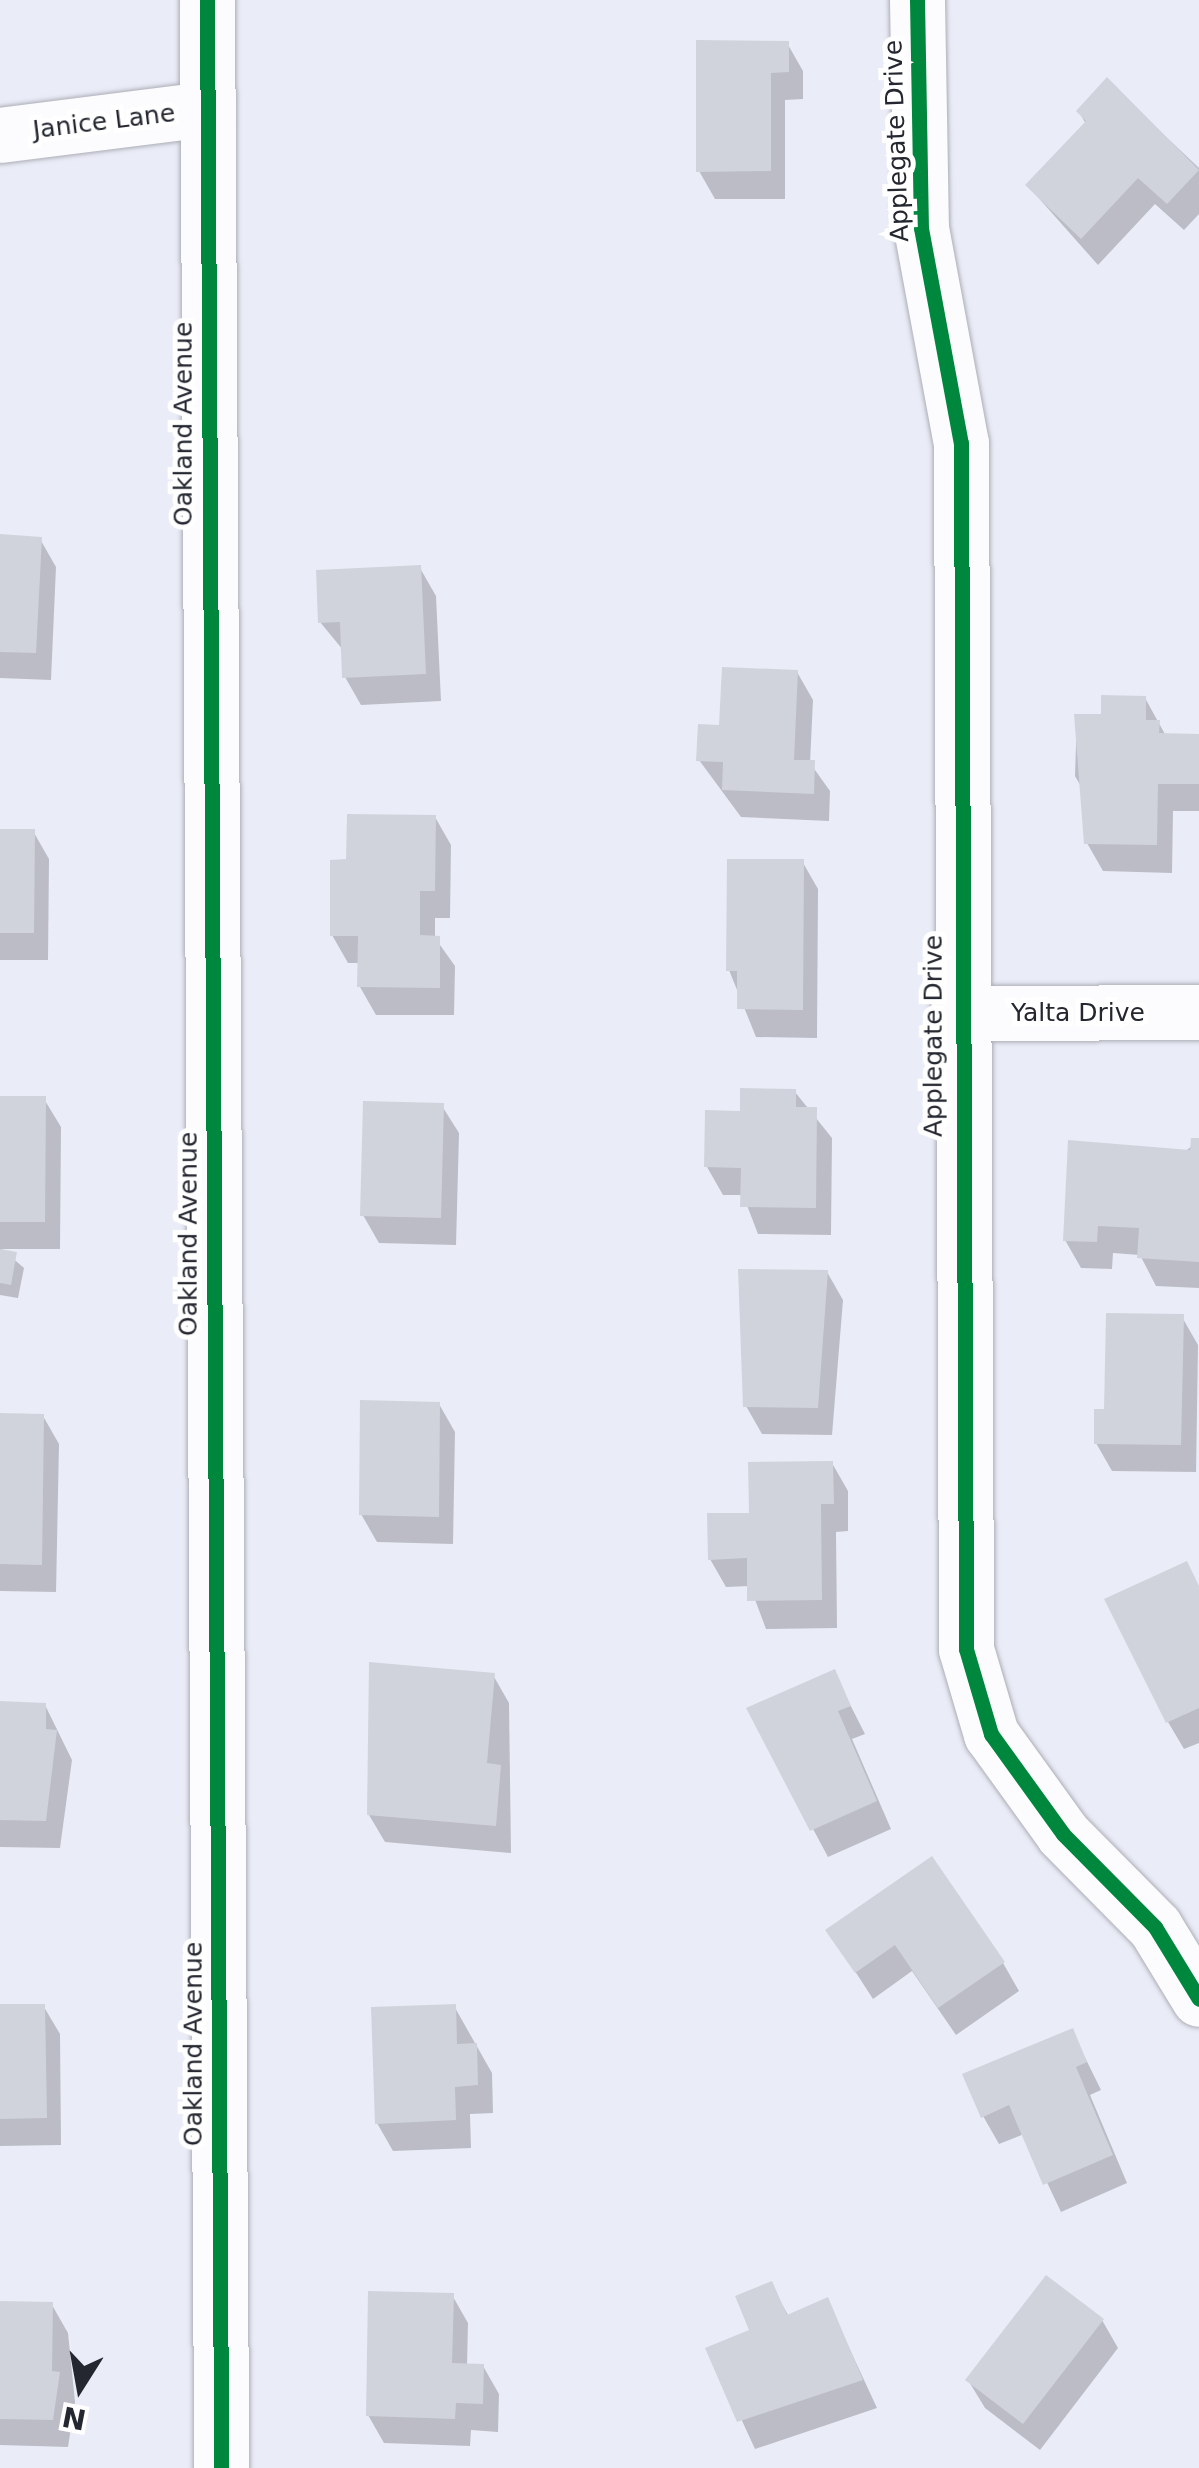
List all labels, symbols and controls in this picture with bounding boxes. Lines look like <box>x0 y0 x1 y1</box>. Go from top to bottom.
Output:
street label: Applegate Drive <box>878 39 916 243</box>
street label: Janice Lane <box>31 98 177 146</box>
street label: Oakland Avenue <box>169 322 199 526</box>
street label: Applegate Drive <box>919 935 949 1137</box>
street label: Yalta Drive <box>1011 998 1145 1028</box>
street label: Oakland Avenue <box>174 1132 204 1336</box>
street label: Oakland Avenue <box>179 1942 209 2146</box>
north arrow <box>30 2338 130 2438</box>
text: N <box>60 2400 89 2436</box>

